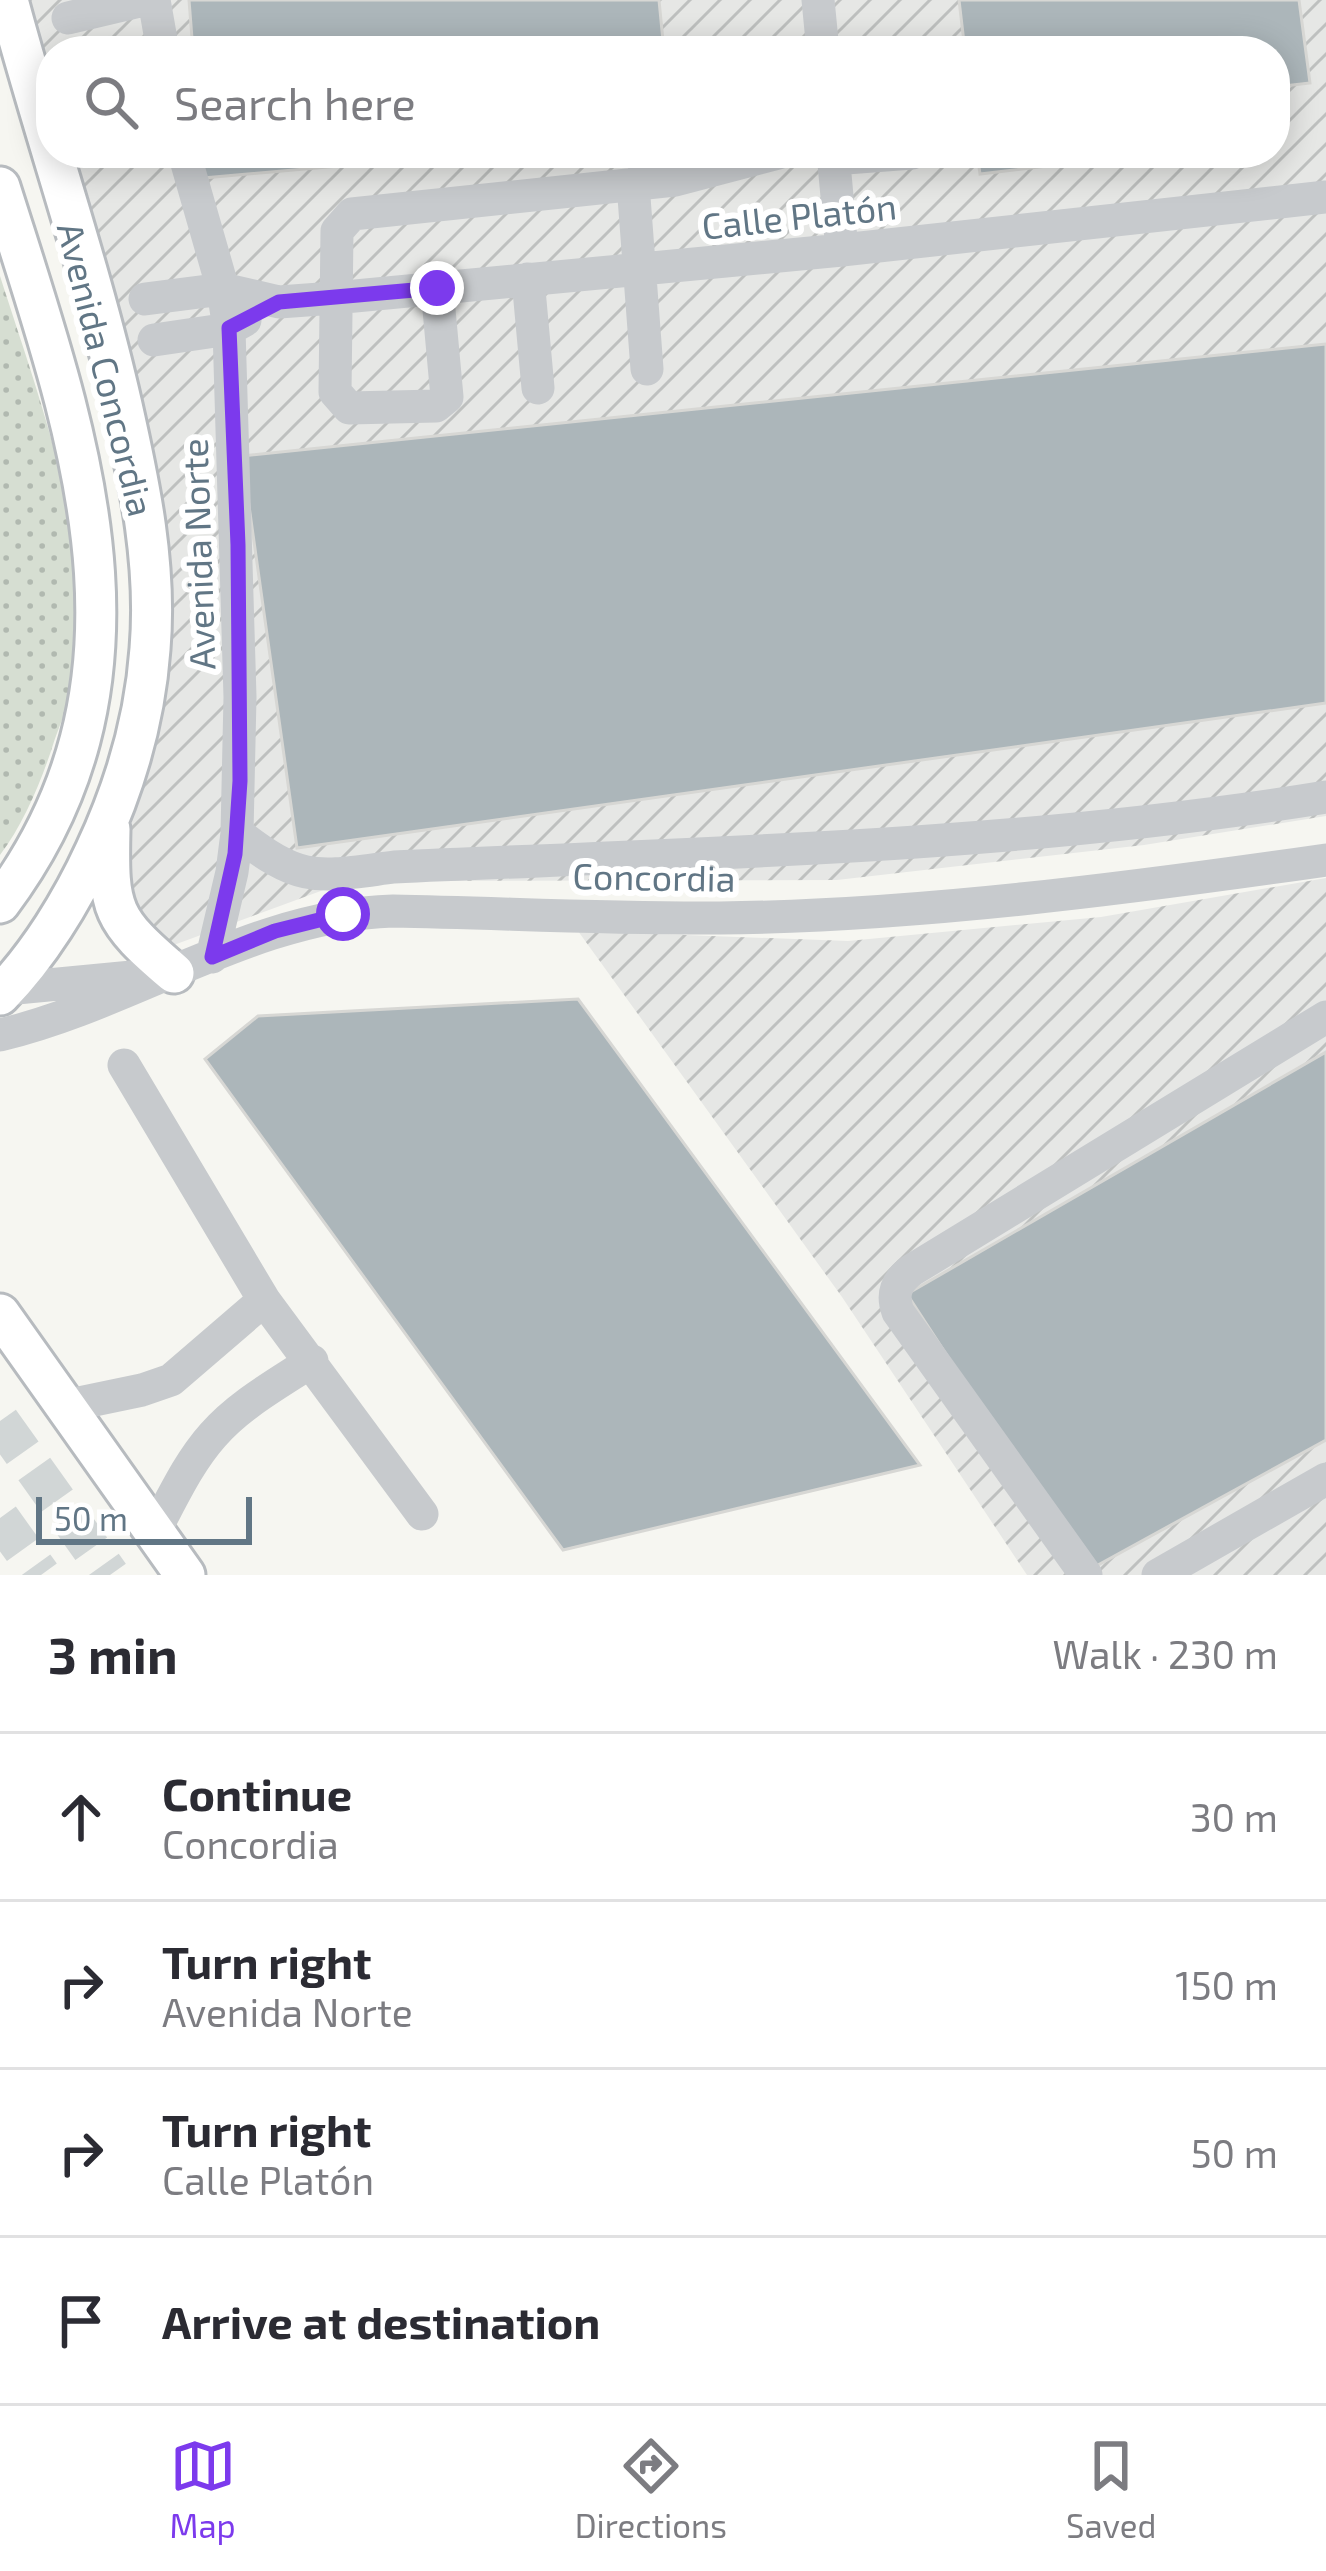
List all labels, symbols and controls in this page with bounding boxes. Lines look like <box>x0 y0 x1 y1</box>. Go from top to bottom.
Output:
search box <box>36 36 1290 168</box>
icon: search <box>78 69 144 135</box>
text: Search here <box>174 75 416 129</box>
street label: Calle Platón <box>699 183 899 247</box>
street label: Avenida Concordia <box>50 218 164 520</box>
route end <box>410 261 464 315</box>
street label: Avenida Norte <box>171 438 223 670</box>
street label: Concordia <box>572 853 736 899</box>
route start <box>316 887 370 941</box>
scale bar <box>36 1491 252 1544</box>
text: 50 m <box>54 1498 128 1538</box>
text: 3 min <box>48 1623 178 1684</box>
text: Walk · 230 m <box>1052 1630 1278 1677</box>
text: Continue <box>162 1766 352 1820</box>
icon: ahead <box>48 1784 114 1850</box>
text: 30 m <box>1190 1793 1278 1840</box>
text: Concordia <box>162 1820 339 1867</box>
text: Turn right <box>162 1934 371 1988</box>
icon: right <box>48 1952 114 2018</box>
text: 150 m <box>1175 1961 1278 2008</box>
text: Avenida Norte <box>162 1988 413 2035</box>
text: Turn right <box>162 2102 371 2156</box>
icon: right <box>48 2120 114 2186</box>
text: 50 m <box>1191 2129 1278 2176</box>
text: Calle Platón <box>162 2156 374 2203</box>
icon: arrive <box>48 2288 114 2354</box>
text: Arrive at destination <box>162 2294 600 2348</box>
tab: Map <box>170 2433 236 2545</box>
tab: Directions <box>575 2433 727 2545</box>
tab: Saved <box>1066 2433 1156 2545</box>

